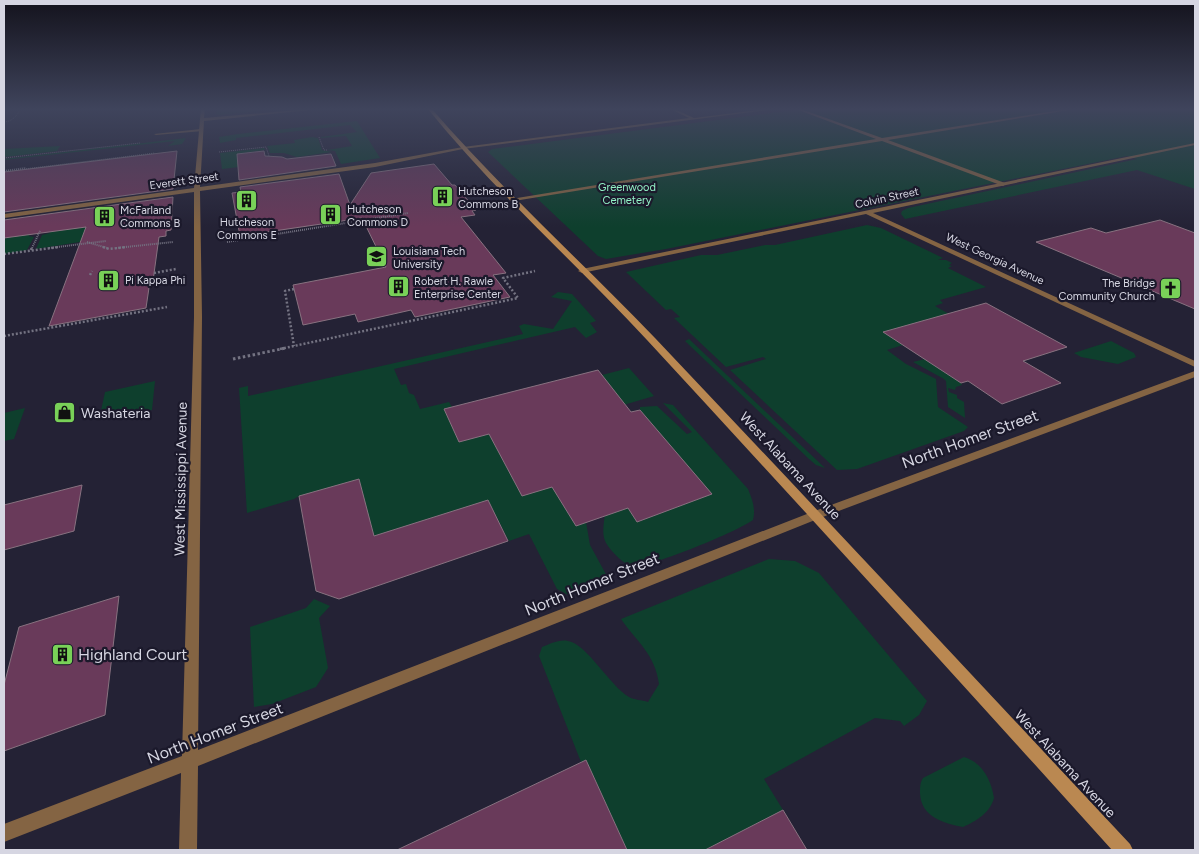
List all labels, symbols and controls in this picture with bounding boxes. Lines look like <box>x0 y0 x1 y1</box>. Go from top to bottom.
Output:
street label: Everett Street <box>149 170 219 192</box>
park label: Greenwood Cemetery <box>598 181 656 207</box>
building icon: Hutcheson Commons B <box>430 185 454 209</box>
place label: Hutcheson Commons B <box>458 185 518 211</box>
street label: Colvin Street <box>854 185 920 211</box>
building icon: Hutcheson Commons E <box>235 189 259 213</box>
building icon: Hutcheson Commons D <box>319 203 343 227</box>
place label: Hutcheson Commons D <box>347 203 408 229</box>
building icon: McFarland Commons B <box>92 204 116 228</box>
place label: McFarland Commons B <box>120 204 180 230</box>
place label: Hutcheson Commons E <box>217 216 277 242</box>
street label: West Georgia Avenue <box>944 230 1046 288</box>
school or university icon: Louisiana Tech University <box>365 245 389 269</box>
place label: Louisiana Tech University <box>393 245 465 271</box>
building icon: Pi Kappa Phi <box>97 268 121 292</box>
place label: Pi Kappa Phi <box>125 274 185 287</box>
building icon: Robert H. Rawle Enterprise Center <box>386 275 410 299</box>
place label: Robert H. Rawle Enterprise Center <box>414 275 501 301</box>
place label: The Bridge Community Church <box>1058 277 1155 303</box>
church icon: The Bridge Community Church <box>1159 277 1183 301</box>
shop icon: Washateria <box>53 401 77 425</box>
street label: West Mississippi Avenue <box>171 401 191 556</box>
place label: Washateria <box>81 405 151 422</box>
street label: North Homer Street <box>899 405 1041 473</box>
street label: West Alabama Avenue <box>736 409 844 524</box>
street label: North Homer Street <box>522 548 662 620</box>
building icon: Highland Court <box>50 642 74 666</box>
place label: Highland Court <box>78 645 187 664</box>
street label: North Homer Street <box>144 698 286 768</box>
street label: West Alabama Avenue <box>1011 707 1119 822</box>

